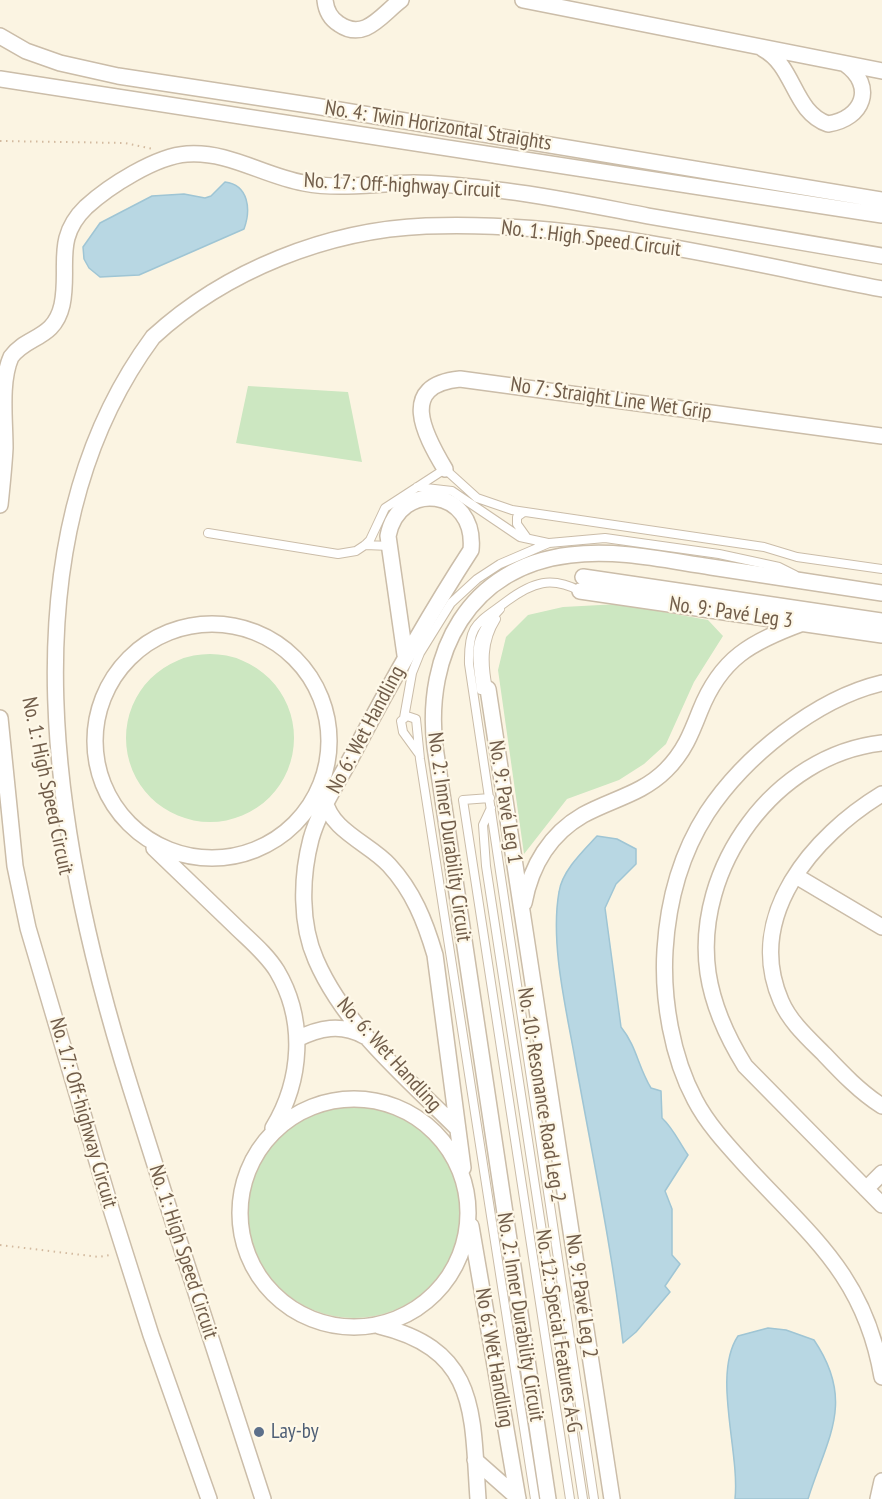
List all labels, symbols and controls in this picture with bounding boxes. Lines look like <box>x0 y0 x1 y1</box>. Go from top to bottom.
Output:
street label: No. 4: Twin Horizontal Straights <box>323 96 553 156</box>
street label: No. 17: Off-highway Circuit <box>303 168 501 204</box>
street label: No. 1: High Speed Circuit <box>500 215 682 263</box>
street label: No 7: Straight Line Wet Grip <box>509 372 713 426</box>
street label: No. 9: Pavé Leg 3 <box>668 592 794 634</box>
street label: No 6: Wet Handling <box>322 662 410 798</box>
street label: No. 1: High Speed Circuit <box>16 695 78 877</box>
street label: No. 2: Inner Durability Circuit <box>422 731 476 943</box>
street label: No. 9: Pavé Leg 1 <box>483 739 527 865</box>
street label: No. 10: Resonance Road Leg 2 <box>512 986 570 1204</box>
street label: No. 6: Wet Handling <box>331 993 447 1117</box>
street label: No. 17: Off-highway Circuit <box>44 1015 122 1211</box>
street label: No. 1: High Speed Circuit <box>143 1162 223 1342</box>
street label: No. 2: Inner Durability Circuit <box>491 1211 549 1423</box>
street label: No. 12: Special Features A-G <box>530 1228 586 1434</box>
street label: No. 9: Pavé Leg 2 <box>560 1233 602 1359</box>
street label: No 6: Wet Handling <box>469 1286 519 1430</box>
place label: Lay-by <box>271 1419 319 1445</box>
marker: Lay-by <box>252 1425 266 1439</box>

